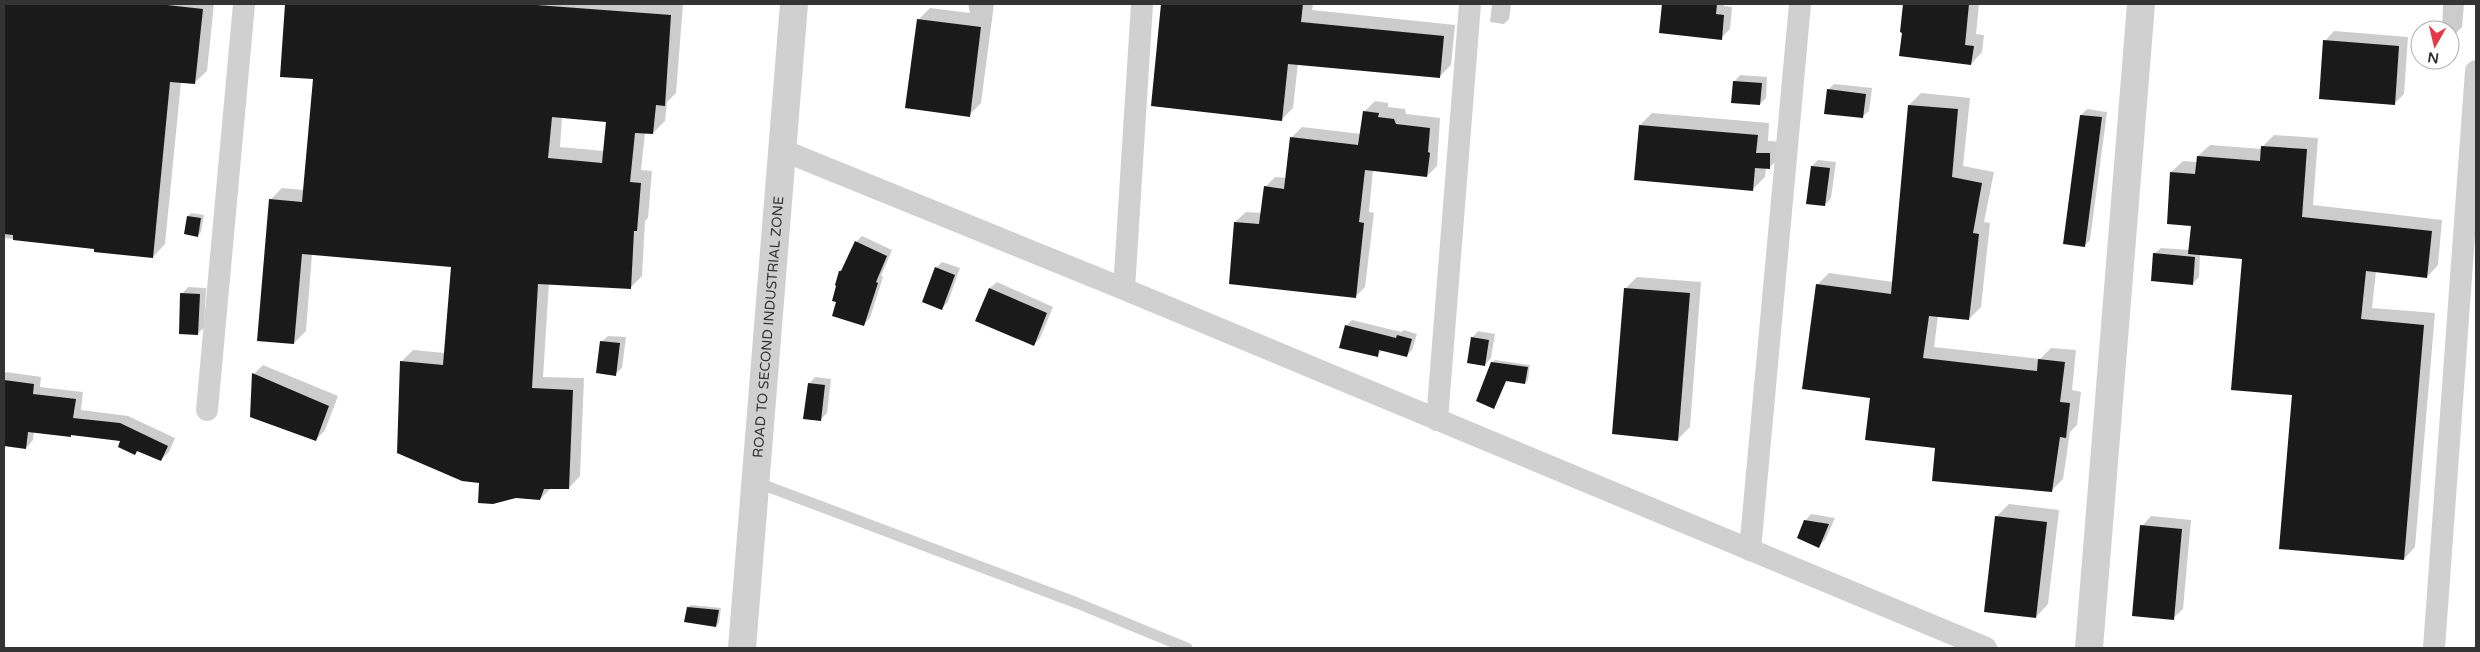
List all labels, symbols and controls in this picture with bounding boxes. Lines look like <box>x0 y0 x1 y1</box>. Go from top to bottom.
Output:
north arrow <box>2410 20 2460 70</box>
text: N <box>2427 48 2440 67</box>
street label: ROAD TO SECOND INDUSTRIAL ZONE <box>749 196 787 458</box>

